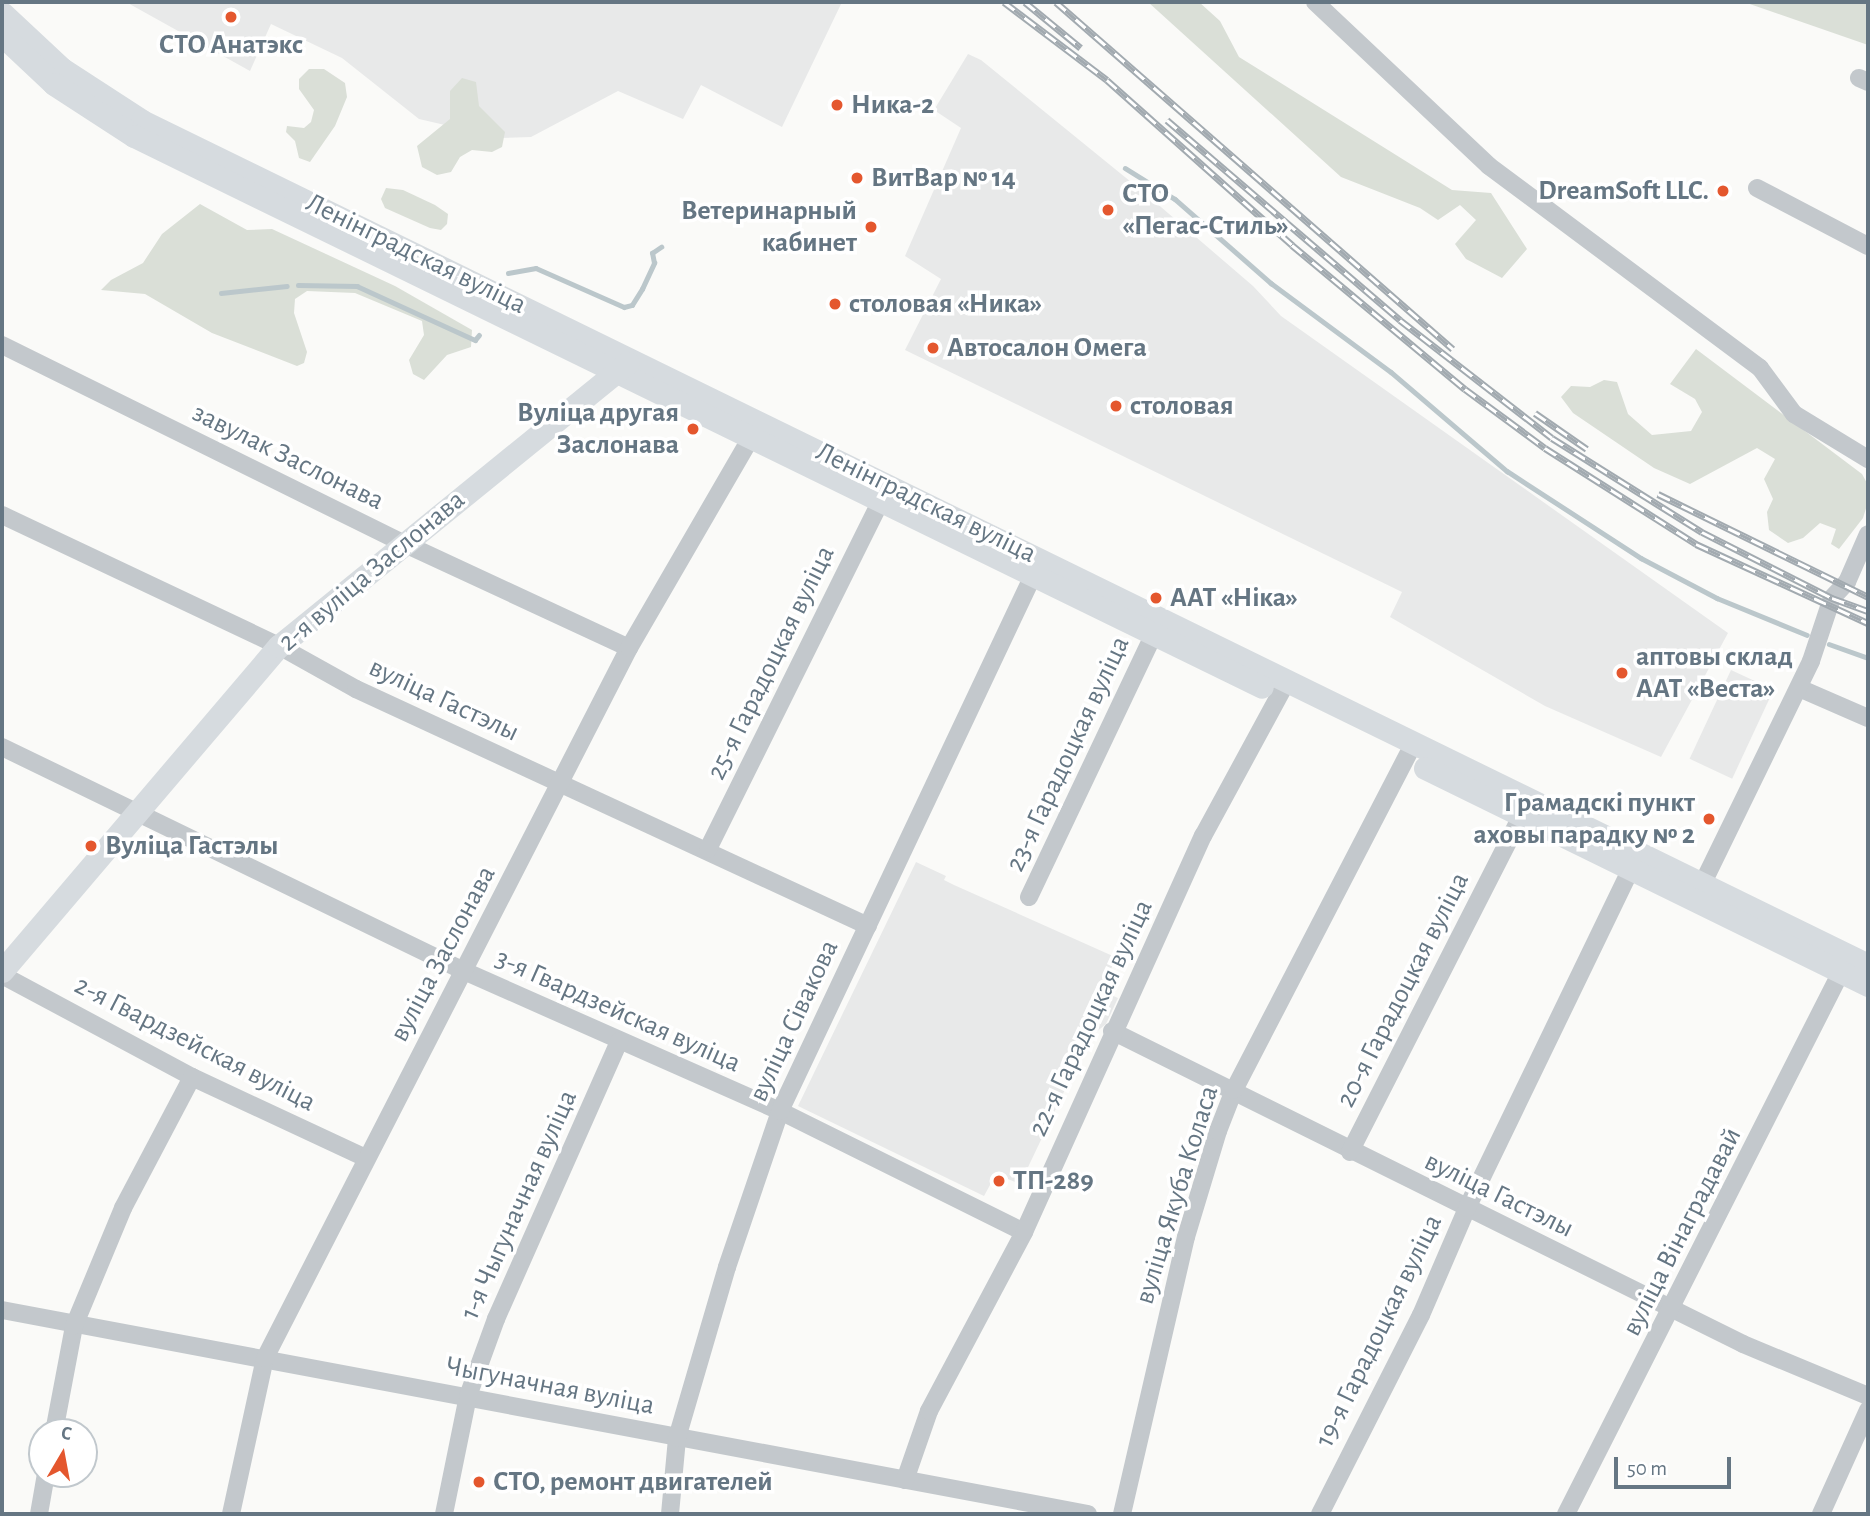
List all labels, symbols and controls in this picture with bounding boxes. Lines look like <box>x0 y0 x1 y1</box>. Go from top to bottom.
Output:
marker: СТО Анатэкс <box>223 9 239 25</box>
place label: СТО Анатэкс <box>159 28 303 62</box>
place label: Ника-2 <box>851 88 934 122</box>
marker: Ника-2 <box>829 97 845 113</box>
place label: ВитВар № 14 <box>871 161 1016 195</box>
marker: ВитВар № 14 <box>849 170 865 186</box>
place label: DreamSoft LLC. <box>1538 174 1709 208</box>
place label: СТО «Пегас-Стиль» <box>1122 177 1289 243</box>
marker: DreamSoft LLC. <box>1715 183 1731 199</box>
street label: Ленінградская вуліца <box>300 186 532 322</box>
place label: Ветеринарный кабинет <box>681 194 857 260</box>
marker: СТО «Пегас-Стиль» <box>1100 202 1116 218</box>
marker: Ветеринарный кабинет <box>863 219 879 235</box>
place label: столовая «Ника» <box>849 287 1042 321</box>
marker: столовая «Ника» <box>827 296 843 312</box>
place label: Автосалон Омега <box>947 331 1147 365</box>
marker: Автосалон Омега <box>925 340 941 356</box>
place label: столовая <box>1130 389 1233 423</box>
street label: завулак Заслонава <box>187 396 389 518</box>
place label: Вуліца другая Заслонава <box>517 396 679 462</box>
marker: столовая <box>1108 398 1124 414</box>
marker: Вуліца другая Заслонава <box>685 421 701 437</box>
street label: Ленінградская вуліца <box>810 435 1042 571</box>
street label: 2-я вуліца Заслонава <box>272 483 472 659</box>
street label: 25-я Гарадоцкая вуліца <box>700 540 842 786</box>
place label: ААТ «Ніка» <box>1170 581 1298 615</box>
marker: ААТ «Ніка» <box>1148 590 1164 606</box>
street label: 23-я Гарадоцкая вуліца <box>999 631 1137 877</box>
place label: аптовы склад ААТ «Веста» <box>1636 640 1793 706</box>
street label: вуліца Гастэлы <box>364 651 524 749</box>
marker: аптовы склад ААТ «Веста» <box>1614 665 1630 681</box>
place label: Грамадскі пункт аховы парадку № 2 <box>1473 786 1695 852</box>
marker: Грамадскі пункт аховы парадку № 2 <box>1701 811 1717 827</box>
place label: Вуліца Гастэлы <box>105 829 278 863</box>
marker: Вуліца Гастэлы <box>83 838 99 854</box>
street label: вуліца Заслонава <box>383 860 503 1048</box>
street label: 20-я Гарадоцкая вуліца <box>1329 867 1477 1113</box>
street label: 22-я Гарадоцкая вуліца <box>1021 894 1161 1142</box>
street label: вуліца Сівакова <box>742 935 846 1107</box>
street label: 3-я Гвардзейская вуліца <box>490 942 746 1080</box>
street label: 2-я Гвардзейская вуліца <box>69 969 321 1119</box>
street label: вуліца Якуба Коласа <box>1128 1082 1226 1308</box>
street label: 1-я Чыгуначная вуліца <box>453 1085 585 1325</box>
street label: вуліца Вінаградавай <box>1615 1122 1749 1342</box>
street label: вуліца Гастэлы <box>1419 1144 1579 1246</box>
place label: ТП-289 <box>1013 1164 1094 1198</box>
marker: ТП-289 <box>991 1173 1007 1189</box>
street label: 19-я Гарадоцкая вуліца <box>1308 1209 1450 1453</box>
street label: Чыгуначная вуліца <box>443 1349 657 1423</box>
north arrow <box>28 1418 98 1488</box>
text: С <box>60 1424 73 1444</box>
scale bar <box>1618 1442 1735 1486</box>
text: 50 m <box>1627 1458 1667 1479</box>
place label: СТО, ремонт двигателей <box>493 1465 773 1499</box>
marker: СТО, ремонт двигателей <box>471 1474 487 1490</box>

